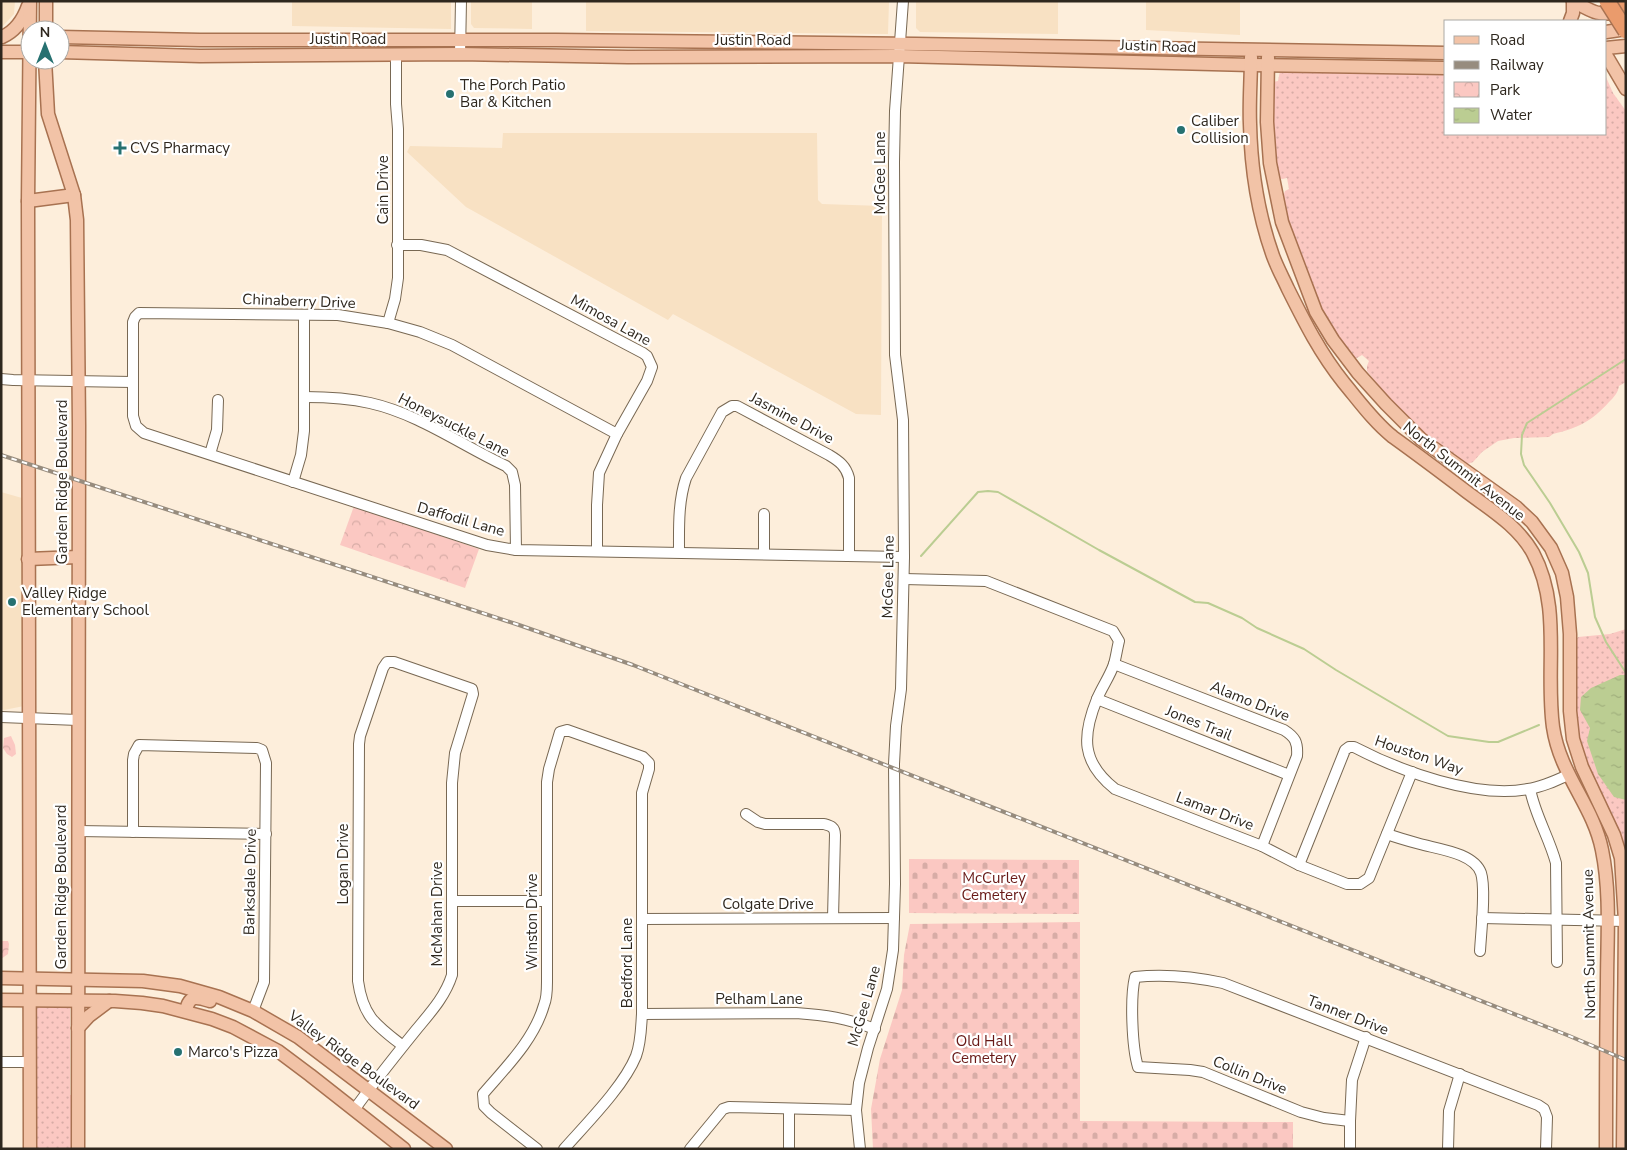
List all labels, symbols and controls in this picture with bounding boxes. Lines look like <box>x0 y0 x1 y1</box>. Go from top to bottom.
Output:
north arrow <box>20 20 70 70</box>
legend <box>1444 20 1607 135</box>
text: N <box>40 23 50 42</box>
street label: Justin Road <box>309 29 386 49</box>
street label: Justin Road <box>714 30 791 50</box>
text: Road <box>1490 30 1525 50</box>
street label: Justin Road <box>1118 35 1197 57</box>
text: Railway <box>1490 55 1544 75</box>
place label: The Porch Patio Bar & Kitchen <box>460 75 566 112</box>
text: Park <box>1490 80 1520 100</box>
marker: The Porch Patio Bar & Kitchen <box>444 88 456 100</box>
text: Water <box>1490 105 1533 125</box>
place label: Caliber Collision <box>1191 111 1249 148</box>
marker: Caliber Collision <box>1175 124 1187 136</box>
street label: McGee Lane <box>870 131 890 215</box>
place label: CVS Pharmacy <box>130 138 230 158</box>
marker: CVS Pharmacy <box>114 142 126 154</box>
street label: Cain Drive <box>373 155 393 225</box>
street label: Chinaberry Drive <box>242 289 356 313</box>
street label: Mimosa Lane <box>567 290 655 350</box>
street label: Jasmine Drive <box>746 387 837 448</box>
street label: Honeysuckle Lane <box>395 388 513 462</box>
street label: Garden Ridge Boulevard <box>52 400 72 564</box>
street label: North Summit Avenue <box>1399 417 1529 525</box>
street label: Daffodil Lane <box>415 497 507 541</box>
street label: McGee Lane <box>877 535 899 619</box>
place label: Valley Ridge Elementary School <box>21 583 149 620</box>
marker: Valley Ridge Elementary School <box>6 596 18 608</box>
street label: Alamo Drive <box>1207 676 1293 726</box>
street label: Jones Trail <box>1162 700 1236 746</box>
street label: Houston Way <box>1372 730 1466 780</box>
street label: Lamar Drive <box>1173 787 1257 835</box>
street label: Garden Ridge Boulevard <box>51 805 71 969</box>
street label: Logan Drive <box>333 823 353 905</box>
street label: Barksdale Drive <box>239 829 261 935</box>
street label: McMahan Drive <box>427 861 447 966</box>
park label: McCurley Cemetery <box>961 868 1027 905</box>
street label: North Summit Avenue <box>1578 869 1600 1019</box>
street label: Winston Drive <box>522 873 542 971</box>
street label: Colgate Drive <box>722 894 814 914</box>
street label: Bedford Lane <box>617 918 637 1008</box>
street label: McGee Lane <box>843 963 885 1049</box>
street label: Pelham Lane <box>715 989 803 1009</box>
street label: Tanner Drive <box>1304 990 1392 1040</box>
street label: Valley Ridge Boulevard <box>284 1005 423 1114</box>
park label: Old Hall Cemetery <box>951 1031 1017 1068</box>
place label: Marco's Pizza <box>188 1042 278 1062</box>
marker: Marco's Pizza <box>172 1046 184 1058</box>
street label: Collin Drive <box>1210 1051 1290 1099</box>

